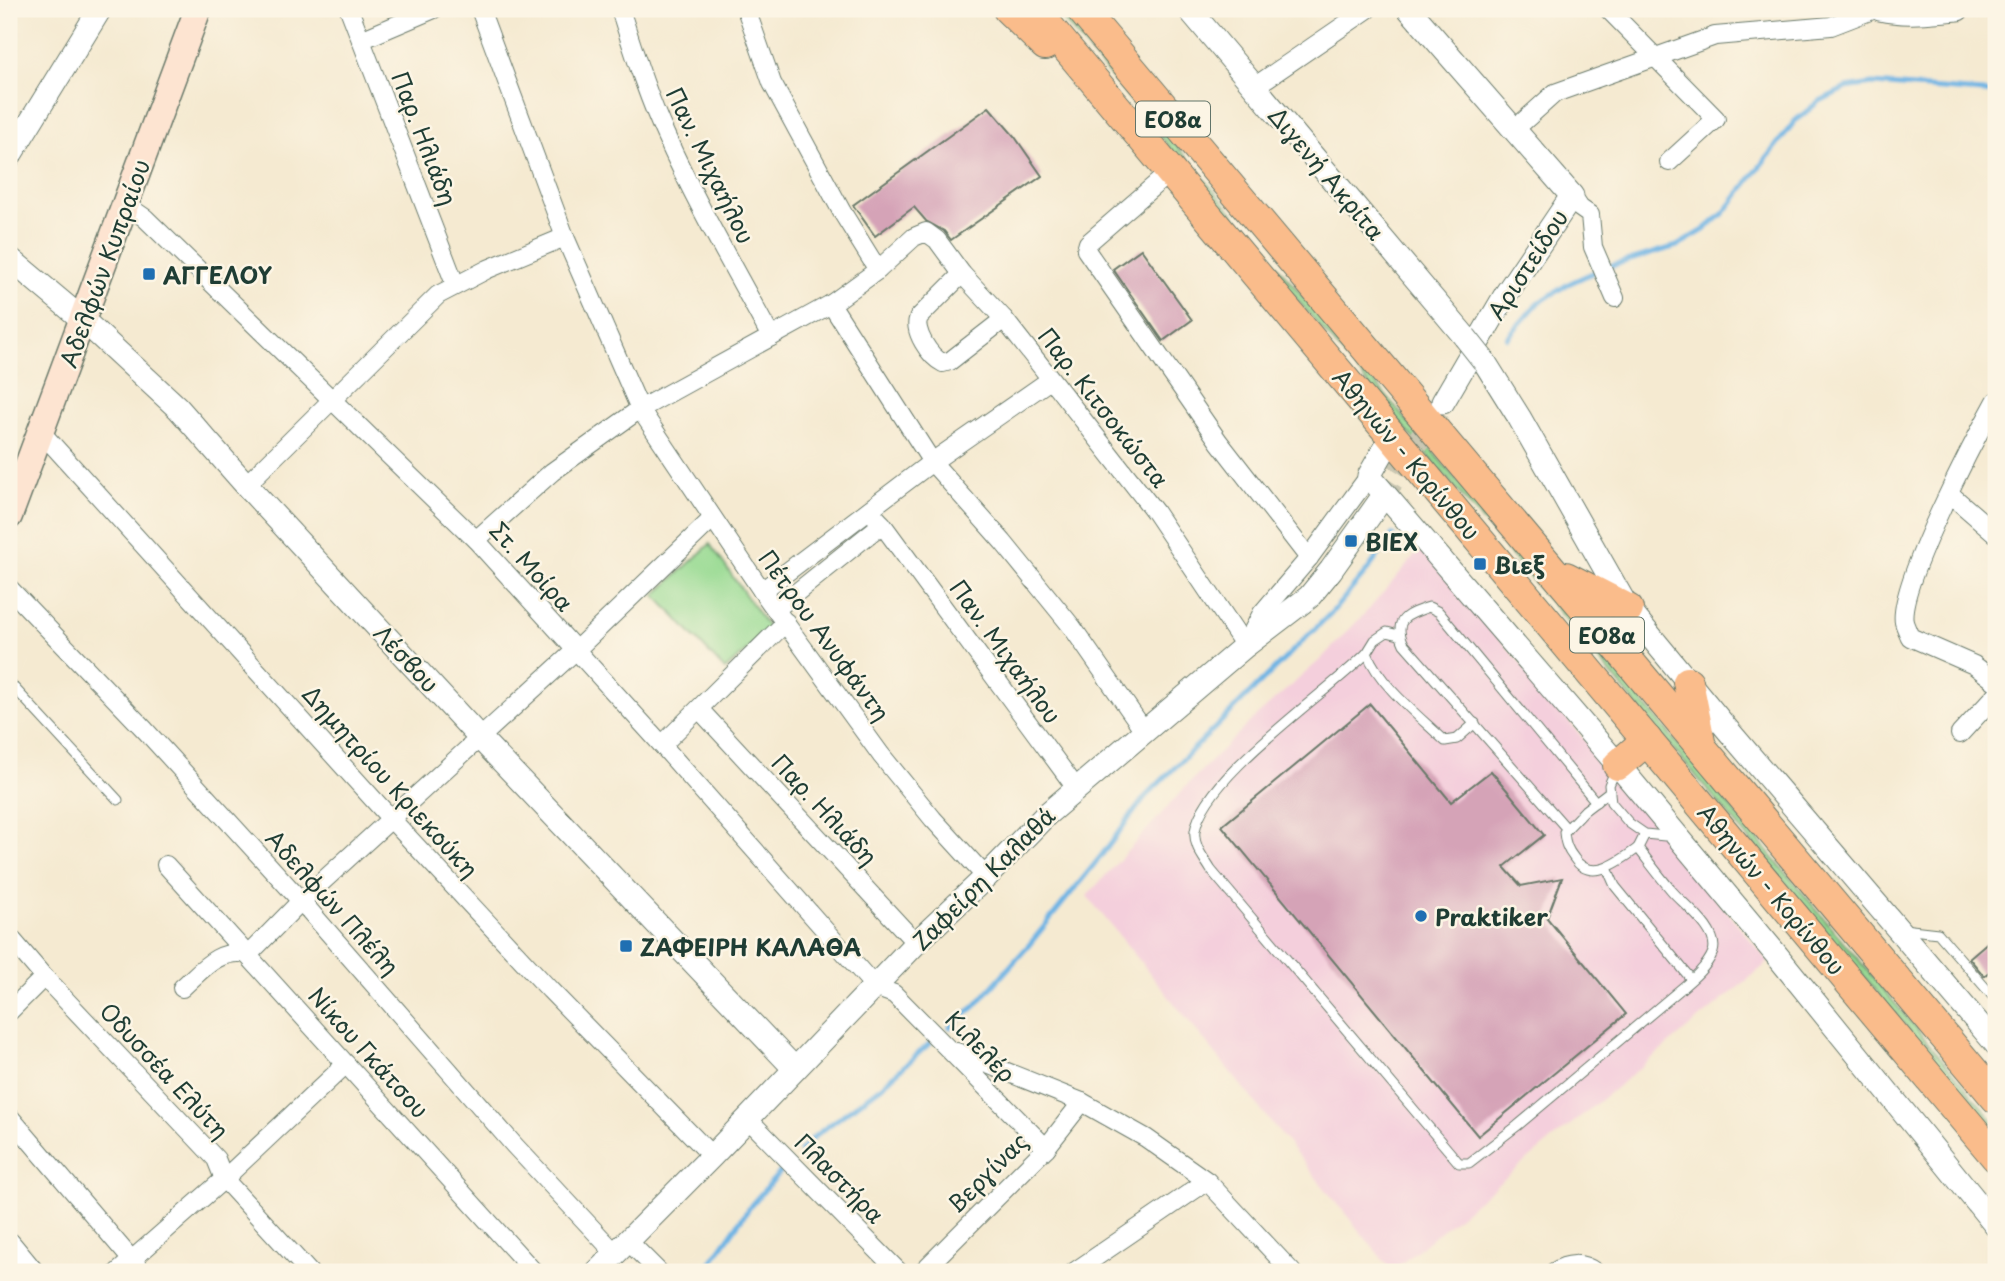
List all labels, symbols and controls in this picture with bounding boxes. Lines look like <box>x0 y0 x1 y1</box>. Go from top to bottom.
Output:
street label: Παρ. Ηλιάδη <box>383 66 467 210</box>
street label: Παν. Μιχαήλου <box>658 81 764 249</box>
street label: Διγενή Ακρίτα <box>1261 99 1393 247</box>
road number: ΕΟ8α <box>1136 102 1210 136</box>
street label: Αδελφών Κυπραίου <box>50 154 158 372</box>
street label: Αριστείδου <box>1478 202 1576 326</box>
place label: ΑΓΓΕΛΟΥ <box>163 257 273 292</box>
marker: ΑΓΓΕΛΟΥ <box>141 266 157 282</box>
street label: Παρ. Κιτσοκώστα <box>1030 319 1178 495</box>
street label: Αθηνών - Κορίνθου <box>1325 361 1489 547</box>
street label: Στ. Μοίρα <box>482 513 582 619</box>
place label: ΒΙΕΧ <box>1365 524 1417 559</box>
marker: ΒΙΕΧ <box>1343 533 1359 549</box>
street label: Πέτρου Ανυφάντη <box>751 542 899 728</box>
place label: Βιεξ <box>1494 547 1545 582</box>
marker: Βιεξ <box>1472 556 1488 572</box>
street label: Παν. Μιχαήλου <box>942 572 1070 730</box>
street label: Λέσβου <box>366 616 448 700</box>
road number: ΕΟ8α <box>1570 618 1644 652</box>
street label: Δημητρίου Κριεκούκη <box>295 677 487 885</box>
street label: Παρ. Ηλιάδη <box>764 745 886 873</box>
street label: Αθηνών - Κορίνθου <box>1690 796 1854 982</box>
street label: Ζαφείρη Καλαθά <box>903 798 1063 958</box>
street label: Αδελφών Πλέλη <box>258 822 408 982</box>
place label: Praktiker <box>1435 899 1548 934</box>
marker: Praktiker <box>1413 908 1429 924</box>
place label: ΖΑΦΕΙΡΗ ΚΑΛΑΘΑ <box>640 929 861 964</box>
marker: ΖΑΦΕΙΡΗ ΚΑΛΑΘΑ <box>618 938 634 954</box>
street label: Νίκου Γκάτσου <box>300 979 438 1125</box>
street label: Οδυσσέα Ελύτη <box>92 994 238 1146</box>
street label: Κιλελέρ <box>938 1002 1024 1090</box>
street label: Βεργίνας <box>939 1124 1035 1220</box>
street label: Πλαστήρα <box>787 1125 893 1231</box>

